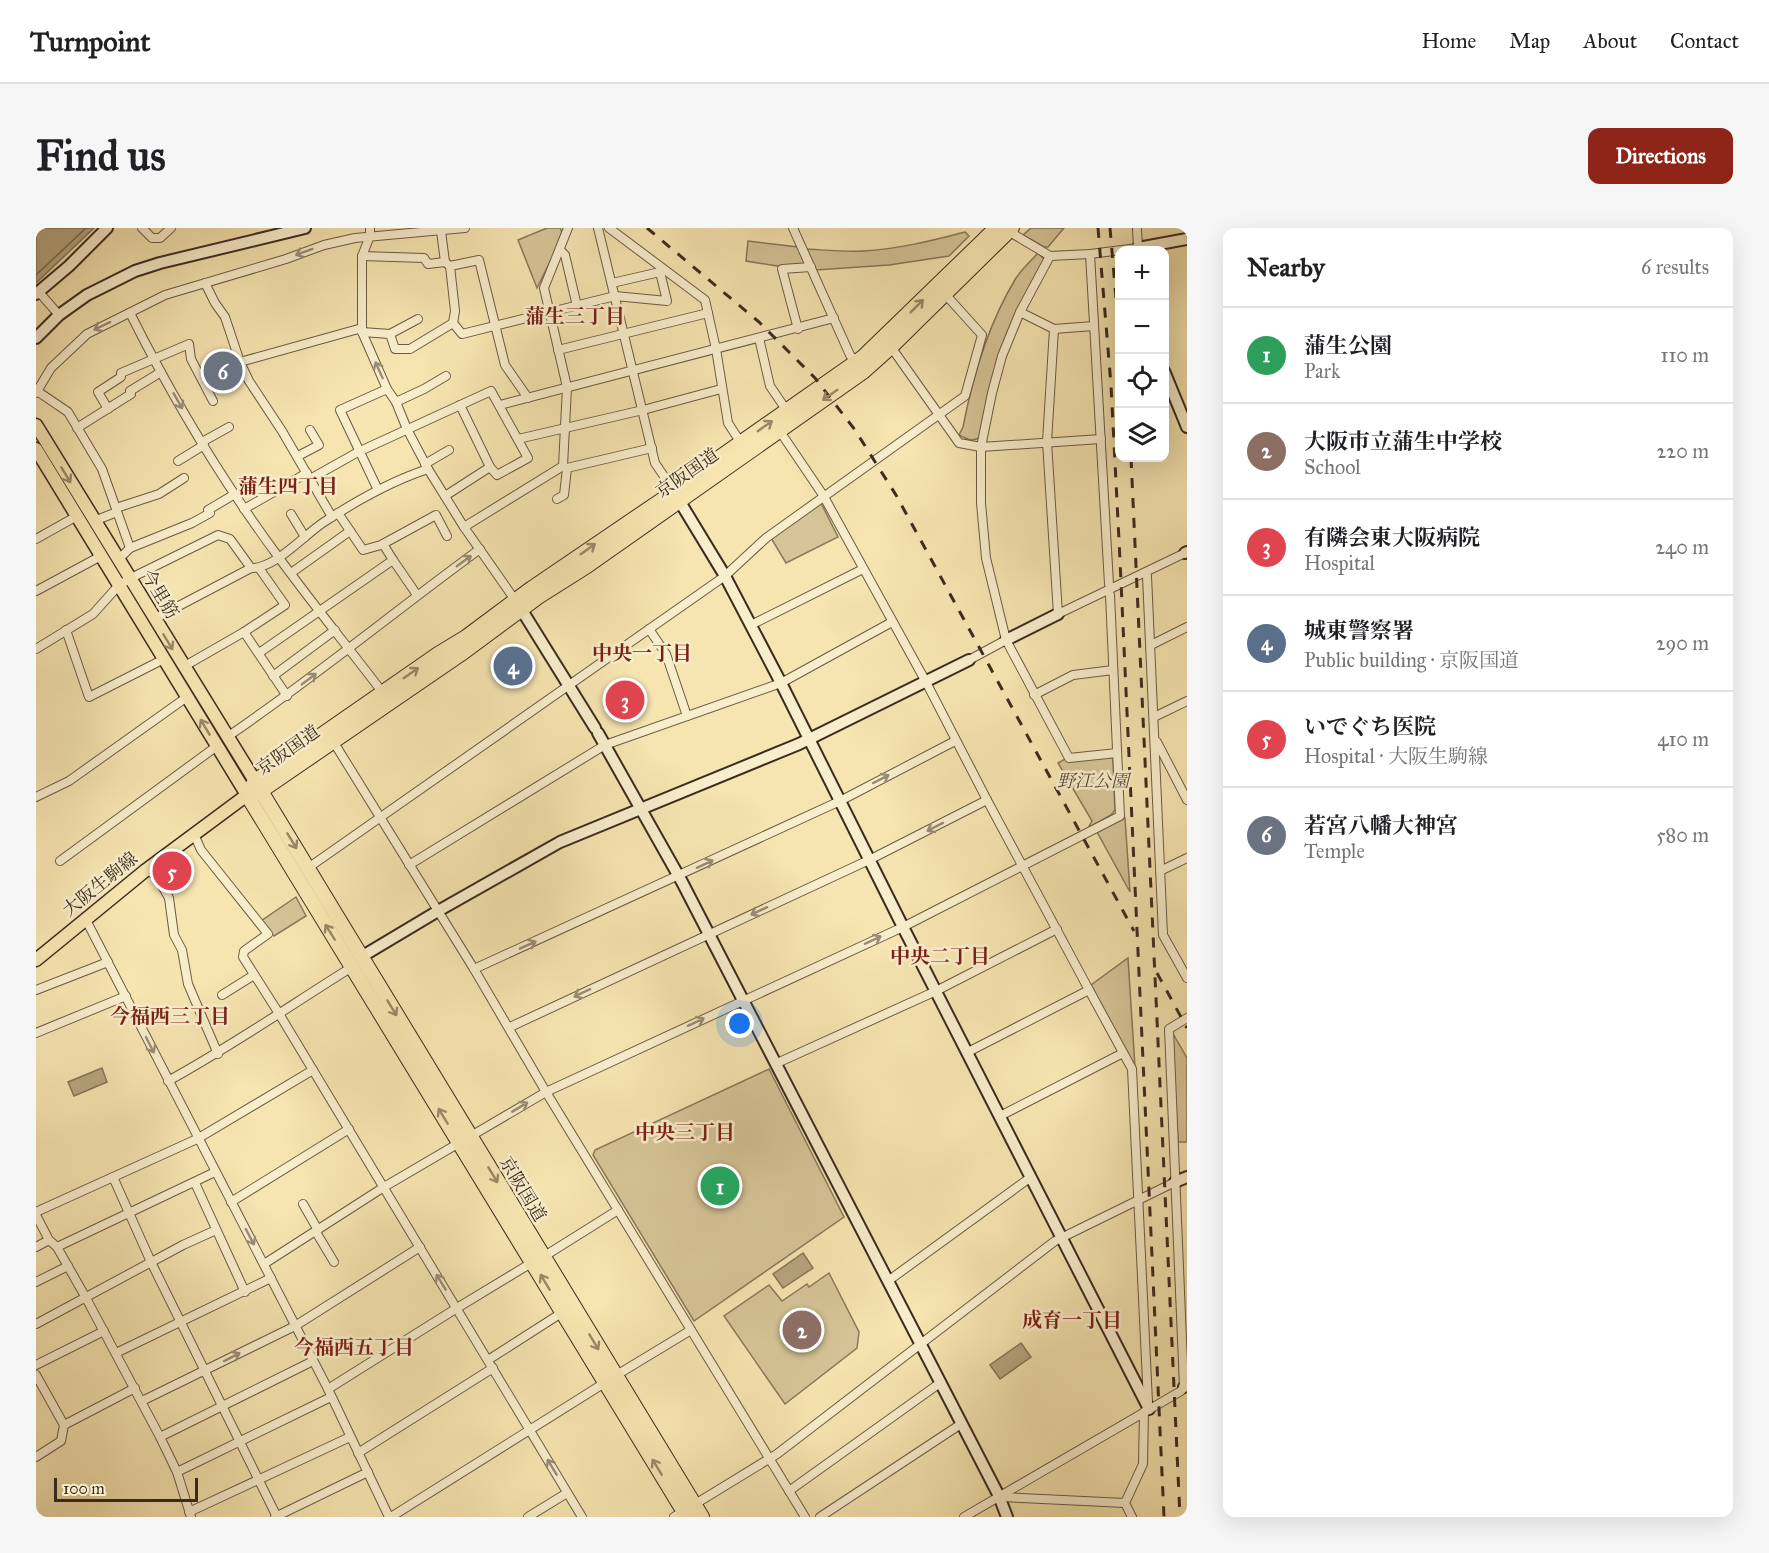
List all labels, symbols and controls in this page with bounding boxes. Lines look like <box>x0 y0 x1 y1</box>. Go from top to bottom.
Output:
text: Turnpoint <box>30 24 150 59</box>
text: Home <box>1421 28 1476 54</box>
text: Map <box>1509 28 1550 54</box>
text: About <box>1583 28 1637 54</box>
text: Contact <box>1670 28 1739 54</box>
button: Directions <box>1588 128 1733 184</box>
text: Find us <box>36 130 166 182</box>
map controls <box>1115 246 1169 462</box>
button: + <box>1115 246 1169 300</box>
one-way arrow <box>296 248 314 259</box>
text: Nearby <box>1247 251 1325 283</box>
text: 6 results <box>1641 255 1709 279</box>
one-way arrow <box>910 298 925 313</box>
button: − <box>1115 300 1169 354</box>
district label: 蒲生三丁目 <box>525 304 625 328</box>
one-way arrow <box>94 321 112 333</box>
text: 蒲生公園 <box>1304 332 1392 359</box>
text: 1 <box>1263 343 1270 367</box>
text: 110 m <box>1661 343 1709 367</box>
pin: 6 <box>204 348 243 394</box>
button: locate <box>1115 354 1169 408</box>
text: Park <box>1304 359 1340 383</box>
one-way arrow <box>373 361 384 379</box>
one-way arrow <box>822 389 838 401</box>
one-way arrow <box>172 392 184 409</box>
button: layers <box>1115 408 1169 462</box>
one-way arrow <box>756 420 772 432</box>
text: 大阪市立蒲生中学校 <box>1304 428 1502 455</box>
text: 2 <box>1262 439 1271 463</box>
text: 220 m <box>1657 439 1709 463</box>
street label: 京阪国道 <box>651 443 723 503</box>
text: School <box>1304 455 1361 479</box>
one-way arrow <box>61 466 73 483</box>
district label: 蒲生四丁目 <box>238 474 338 498</box>
text: 有隣会東大阪病院 <box>1304 524 1480 551</box>
text: 3 <box>1263 535 1271 559</box>
text: 240 m <box>1655 535 1709 559</box>
one-way arrow <box>579 543 595 555</box>
text: Hospital <box>1304 551 1375 575</box>
one-way arrow <box>456 555 472 567</box>
street label: 今里筋 <box>137 565 183 623</box>
text: 城東警察署 <box>1304 617 1414 644</box>
text: 4 <box>1261 631 1272 655</box>
text: 290 m <box>1656 631 1709 655</box>
one-way arrow <box>161 633 174 650</box>
district label: 中央一丁目 <box>592 641 692 665</box>
pin: 4 <box>494 644 532 688</box>
text: Public building · 京阪国道 <box>1304 648 1519 672</box>
one-way arrow <box>402 667 418 679</box>
one-way arrow <box>301 673 317 685</box>
pin: 3 <box>606 678 644 722</box>
text: いでぐち医院 <box>1304 713 1436 740</box>
one-way arrow <box>199 719 211 736</box>
street label: 京阪国道 <box>252 720 324 780</box>
text: 5 <box>1262 727 1271 751</box>
text: 410 m <box>1657 727 1709 751</box>
text: Hospital · 大阪生駒線 <box>1304 744 1488 768</box>
park label: 野江公園 <box>1057 770 1132 792</box>
one-way arrow <box>871 773 889 785</box>
text: 若宮八幡大神宮 <box>1304 812 1458 839</box>
one-way arrow <box>926 822 944 833</box>
text: 6 <box>1261 823 1272 847</box>
text: 580 m <box>1656 823 1709 847</box>
one-way arrow <box>286 832 298 849</box>
text: Temple <box>1304 839 1365 863</box>
street label: 大阪生駒線 <box>58 847 142 921</box>
pin: 5 <box>152 848 192 894</box>
one-way arrow <box>695 857 713 869</box>
one-way arrow <box>750 906 768 918</box>
one-way arrow <box>324 924 336 941</box>
one-way arrow <box>863 934 881 946</box>
one-way arrow <box>518 938 536 950</box>
district label: 中央二丁目 <box>890 944 990 968</box>
one-way arrow <box>573 989 591 1000</box>
one-way arrow <box>386 999 398 1016</box>
district label: 今福西三丁目 <box>110 1004 230 1028</box>
your location <box>725 1009 754 1038</box>
one-way arrow <box>686 1016 704 1028</box>
one-way arrow <box>144 1036 156 1053</box>
one-way arrow <box>511 1100 528 1112</box>
one-way arrow <box>437 1108 449 1125</box>
district label: 中央三丁目 <box>635 1120 735 1144</box>
street label: 京阪国道 <box>495 1152 551 1226</box>
pin: 1 <box>700 1164 740 1208</box>
one-way arrow <box>488 1166 500 1183</box>
one-way arrow <box>244 1227 256 1245</box>
one-way arrow <box>434 1274 446 1291</box>
one-way arrow <box>538 1274 550 1291</box>
pin: 2 <box>782 1308 822 1352</box>
district label: 成育一丁目 <box>1022 1308 1122 1332</box>
one-way arrow <box>589 1333 601 1350</box>
district label: 今福西五丁目 <box>294 1335 414 1359</box>
one-way arrow <box>223 1351 241 1362</box>
one-way arrow <box>545 1459 557 1476</box>
one-way arrow <box>651 1459 663 1476</box>
scale bar <box>54 1475 198 1502</box>
text: 100 m <box>63 1479 105 1498</box>

